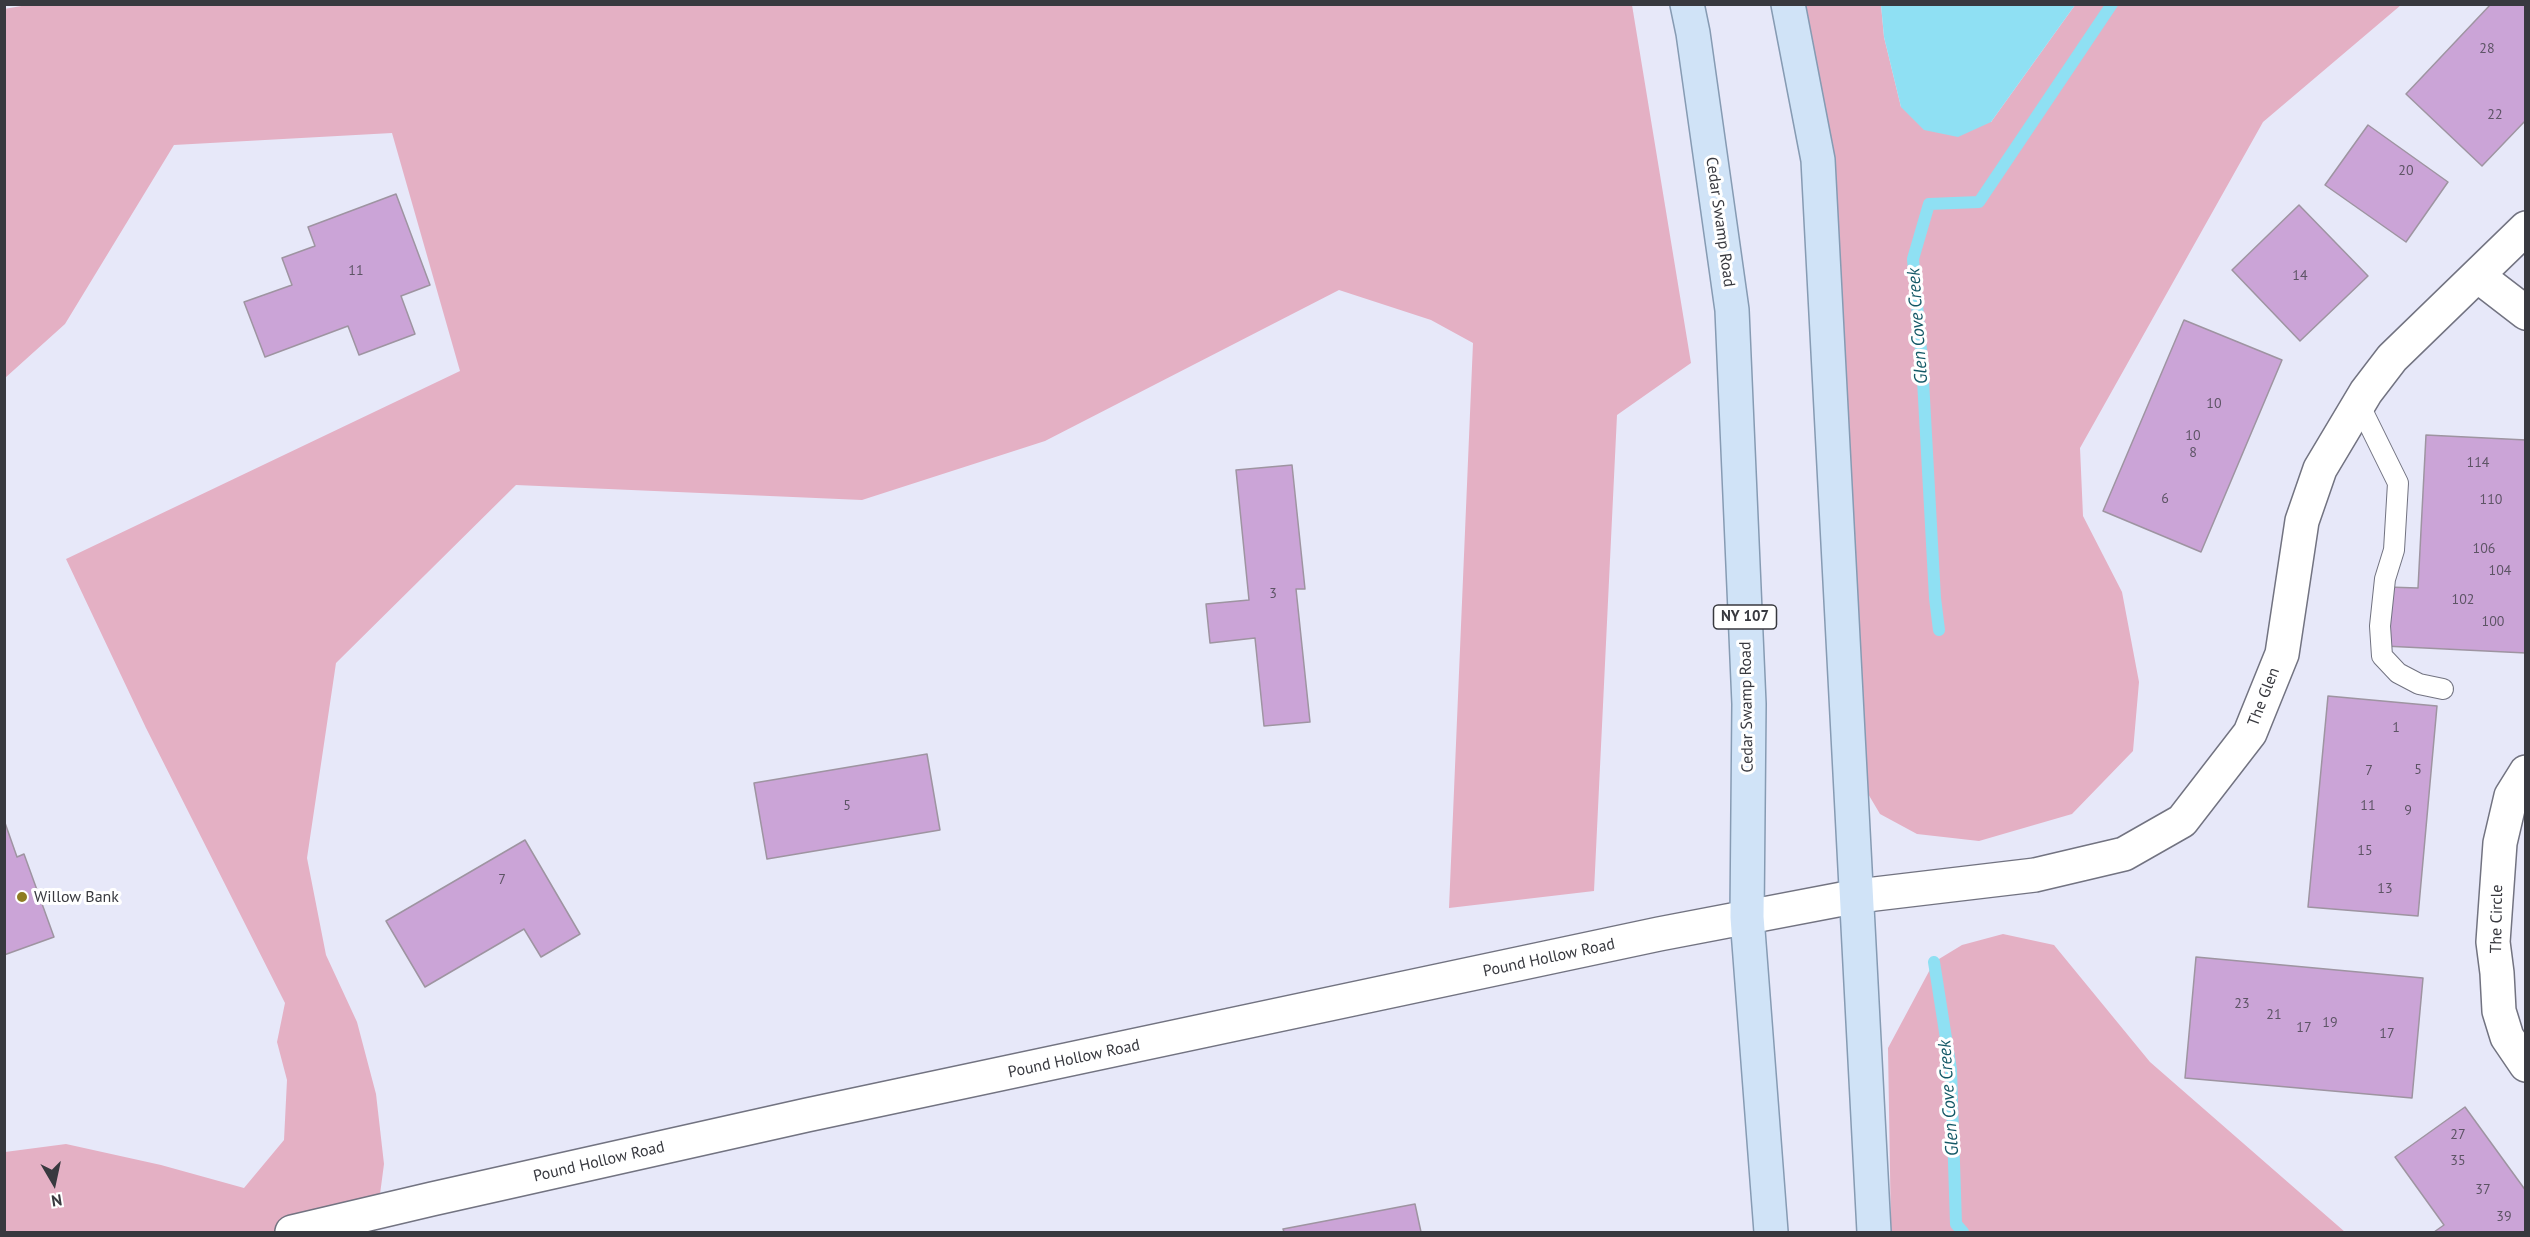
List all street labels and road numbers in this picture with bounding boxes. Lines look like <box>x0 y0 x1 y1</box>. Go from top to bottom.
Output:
street label: Cedar Swamp Road <box>1701 156 1739 288</box>
road number: NY 107 <box>1714 605 1776 629</box>
street label: Cedar Swamp Road <box>1736 641 1758 773</box>
street label: The Glen <box>2244 665 2284 729</box>
street label: The Circle <box>2487 884 2507 954</box>
street label: Pound Hollow Road <box>1481 935 1617 981</box>
street label: Pound Hollow Road <box>1006 1036 1142 1082</box>
street label: Pound Hollow Road <box>531 1138 667 1186</box>

